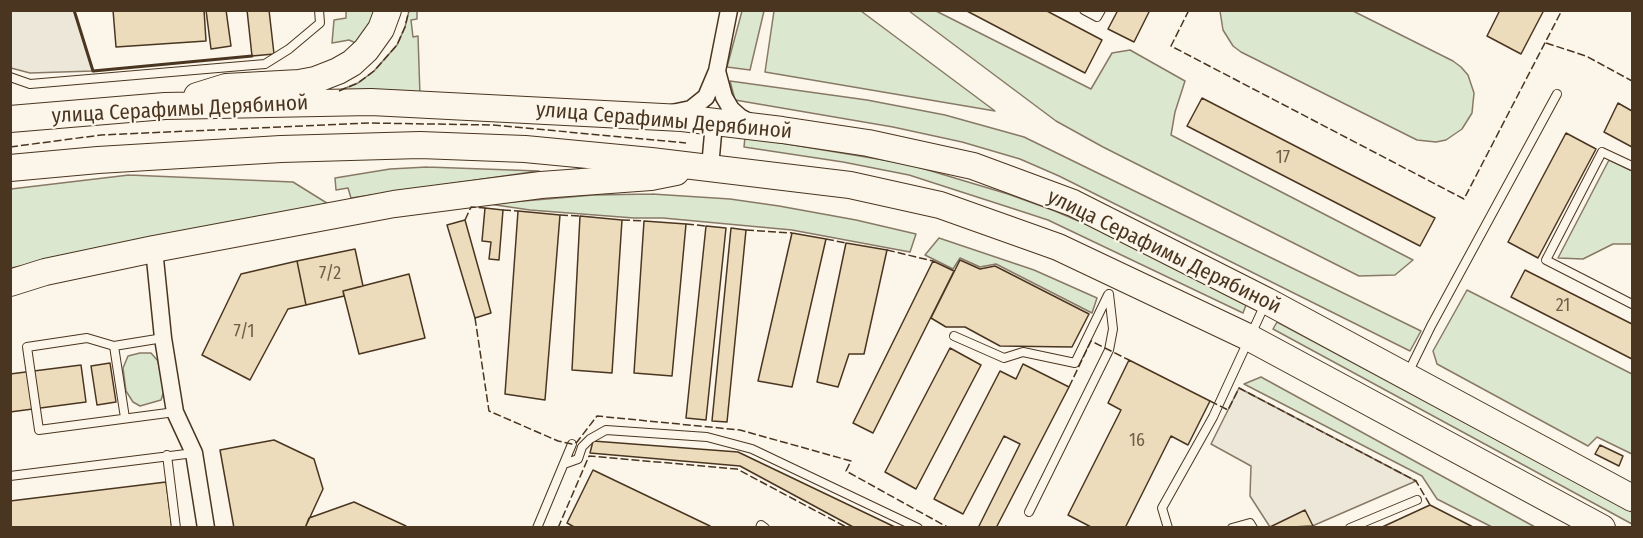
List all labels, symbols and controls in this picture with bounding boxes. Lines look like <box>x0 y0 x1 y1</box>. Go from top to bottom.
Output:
street label: улица Серафимы Дерябиной <box>51 91 309 129</box>
street label: улица Серафимы Дерябиной <box>535 97 793 145</box>
house number: 17 <box>1276 147 1290 169</box>
street label: улица Серафимы Дерябиной <box>1043 184 1285 320</box>
house number: 7/2 <box>319 263 341 285</box>
house number: 21 <box>1556 295 1570 317</box>
house number: 7/1 <box>234 321 254 343</box>
house number: 16 <box>1129 430 1145 452</box>

